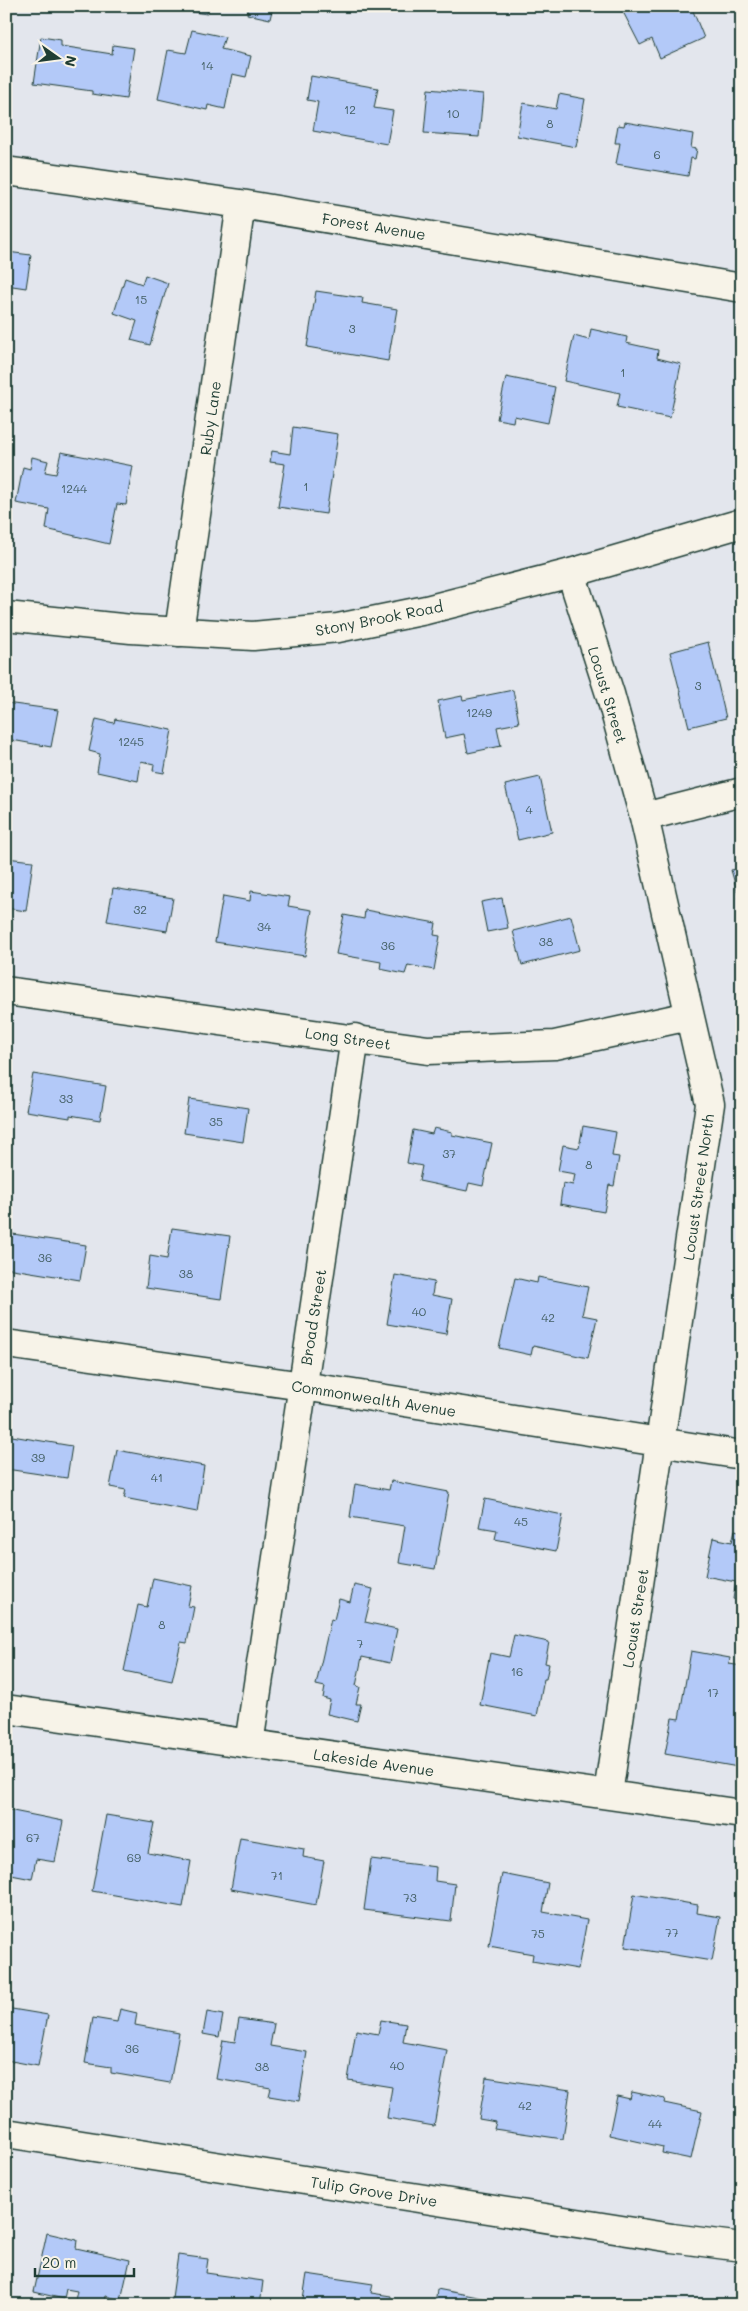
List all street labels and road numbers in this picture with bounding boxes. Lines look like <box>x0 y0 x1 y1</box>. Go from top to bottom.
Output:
street label: Forest Avenue <box>321 208 427 244</box>
street label: Ruby Lane <box>195 380 225 456</box>
street label: Stony Brook Road <box>313 596 445 640</box>
street label: Locust Street <box>584 644 632 746</box>
street label: Long Street <box>304 1022 392 1054</box>
street label: Locust Street North <box>678 1113 718 1261</box>
street label: Broad Street <box>296 1267 330 1367</box>
street label: Commonwealth Avenue <box>290 1375 458 1421</box>
street label: Locust Street <box>617 1567 653 1669</box>
street label: Lakeside Avenue <box>312 1744 436 1780</box>
street label: Tulip Grove Drive <box>309 2171 439 2211</box>

